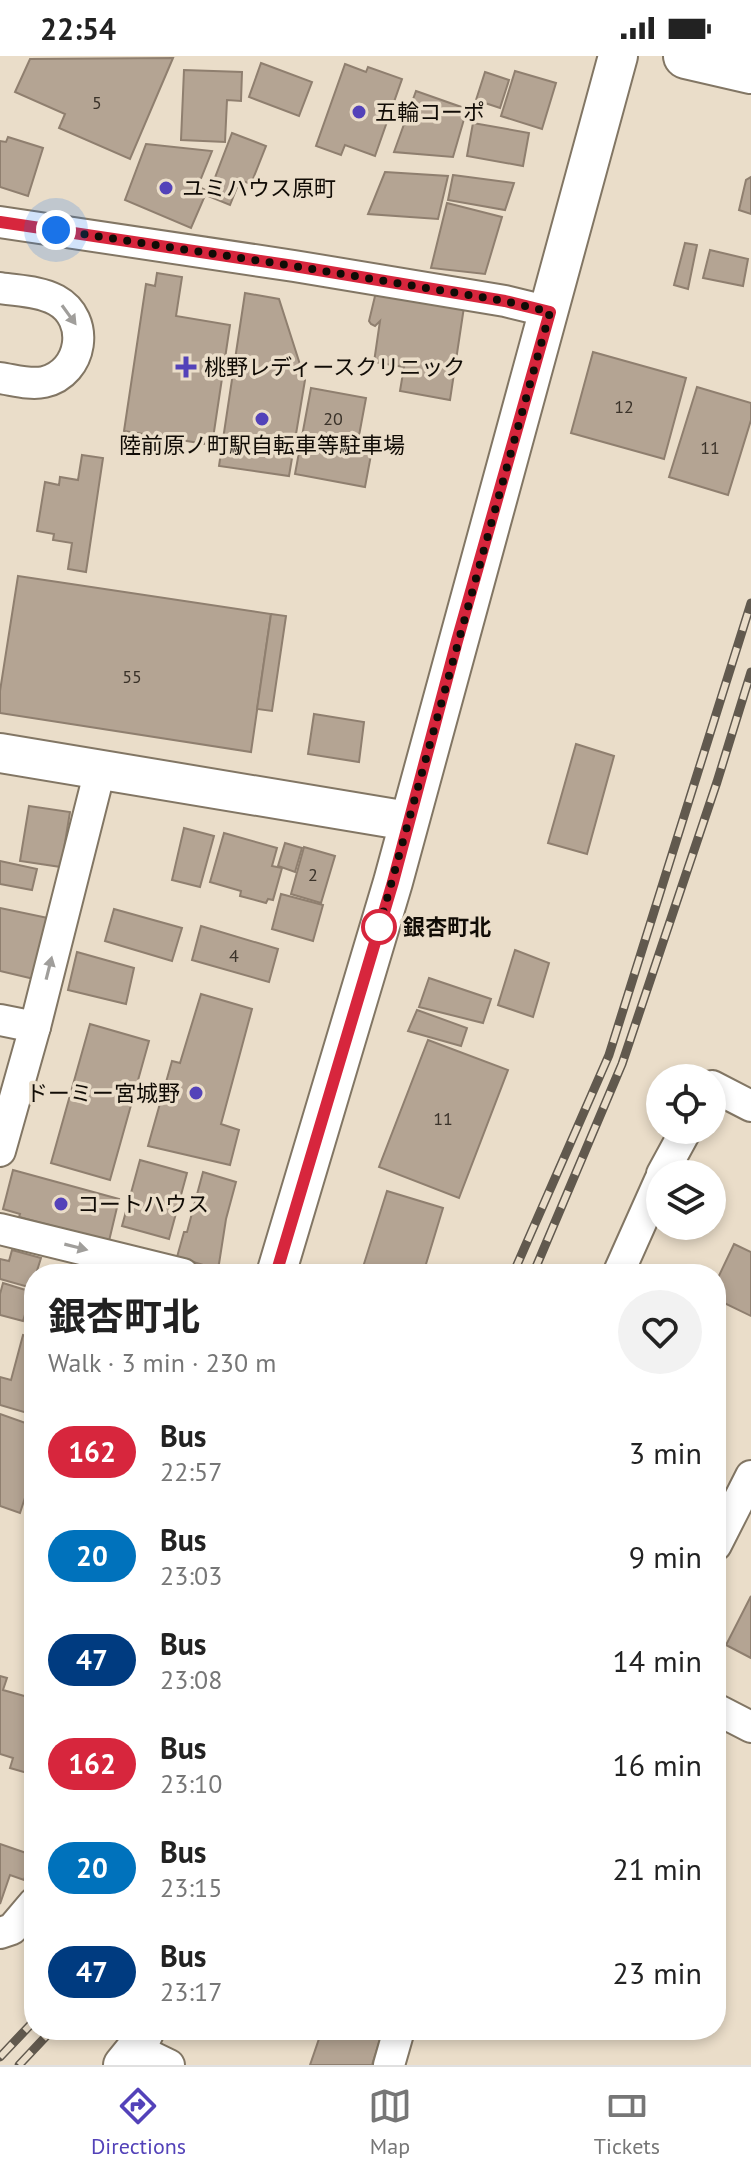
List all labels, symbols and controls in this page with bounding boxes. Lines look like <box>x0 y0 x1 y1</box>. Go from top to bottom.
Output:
text: 22:54 <box>40 9 116 48</box>
house number: 5 <box>92 91 102 114</box>
place label: 五輪コーポ <box>375 98 485 126</box>
marker: 五輪コーポ <box>350 103 368 121</box>
place label: ユミハウス原町 <box>182 174 336 202</box>
marker: ユミハウス原町 <box>157 179 175 197</box>
your location <box>36 210 76 250</box>
one-way arrow <box>61 304 77 326</box>
place label: 桃野レディースクリニック <box>204 353 465 381</box>
marker: 桃野レディースクリニック <box>175 356 197 378</box>
house number: 12 <box>614 395 634 418</box>
house number: 20 <box>323 407 343 430</box>
marker: 陸前原ノ町駅自転車等駐車場 <box>253 410 271 428</box>
place label: 陸前原ノ町駅自転車等駐車場 <box>119 431 405 459</box>
house number: 11 <box>700 436 720 459</box>
house number: 55 <box>122 665 142 688</box>
house number: 2 <box>308 863 318 886</box>
marker: 銀杏町北 <box>362 910 396 944</box>
place label: 銀杏町北 <box>403 913 491 941</box>
house number: 4 <box>229 944 239 967</box>
one-way arrow <box>44 955 56 980</box>
map controls <box>646 1064 726 1240</box>
button: locate <box>646 1064 726 1144</box>
place label: ドーミー宮城野 <box>26 1079 180 1107</box>
marker: ドーミー宮城野 <box>187 1084 205 1102</box>
house number: 11 <box>433 1107 453 1130</box>
button: layers <box>646 1160 726 1240</box>
place label: コートハウス <box>77 1190 209 1218</box>
marker: コートハウス <box>52 1195 70 1213</box>
one-way arrow <box>63 1242 88 1254</box>
button: heart <box>618 1290 702 1374</box>
text: 銀杏町北 <box>48 1291 200 1340</box>
text: Walk · 3 min · 230 m <box>48 1346 276 1379</box>
text: Bus <box>160 1416 207 1455</box>
text: 162 <box>68 1433 116 1470</box>
text: 3 min <box>629 1433 702 1472</box>
text: 22:57 <box>160 1455 222 1488</box>
text: Bus <box>160 1520 207 1559</box>
text: 20 <box>76 1537 108 1574</box>
text: 9 min <box>629 1537 702 1576</box>
text: 23:03 <box>160 1559 222 1592</box>
text: Bus <box>160 1624 207 1663</box>
text: 47 <box>76 1641 108 1678</box>
text: 14 min <box>612 1641 702 1680</box>
text: 23:08 <box>160 1663 222 1696</box>
text: Bus <box>160 1728 207 1767</box>
text: 162 <box>68 1745 116 1782</box>
text: 16 min <box>612 1745 702 1784</box>
text: 23:10 <box>160 1767 222 1800</box>
text: Bus <box>160 1832 207 1871</box>
text: 20 <box>76 1849 108 1886</box>
text: 21 min <box>612 1849 702 1888</box>
text: 23:15 <box>160 1871 222 1904</box>
text: Bus <box>160 1936 207 1975</box>
text: 47 <box>76 1953 108 1990</box>
text: 23 min <box>612 1953 702 1992</box>
text: 23:17 <box>160 1975 222 2008</box>
tab: Directions <box>91 2084 186 2160</box>
tab: Map <box>368 2084 412 2160</box>
tab: Tickets <box>594 2084 660 2160</box>

